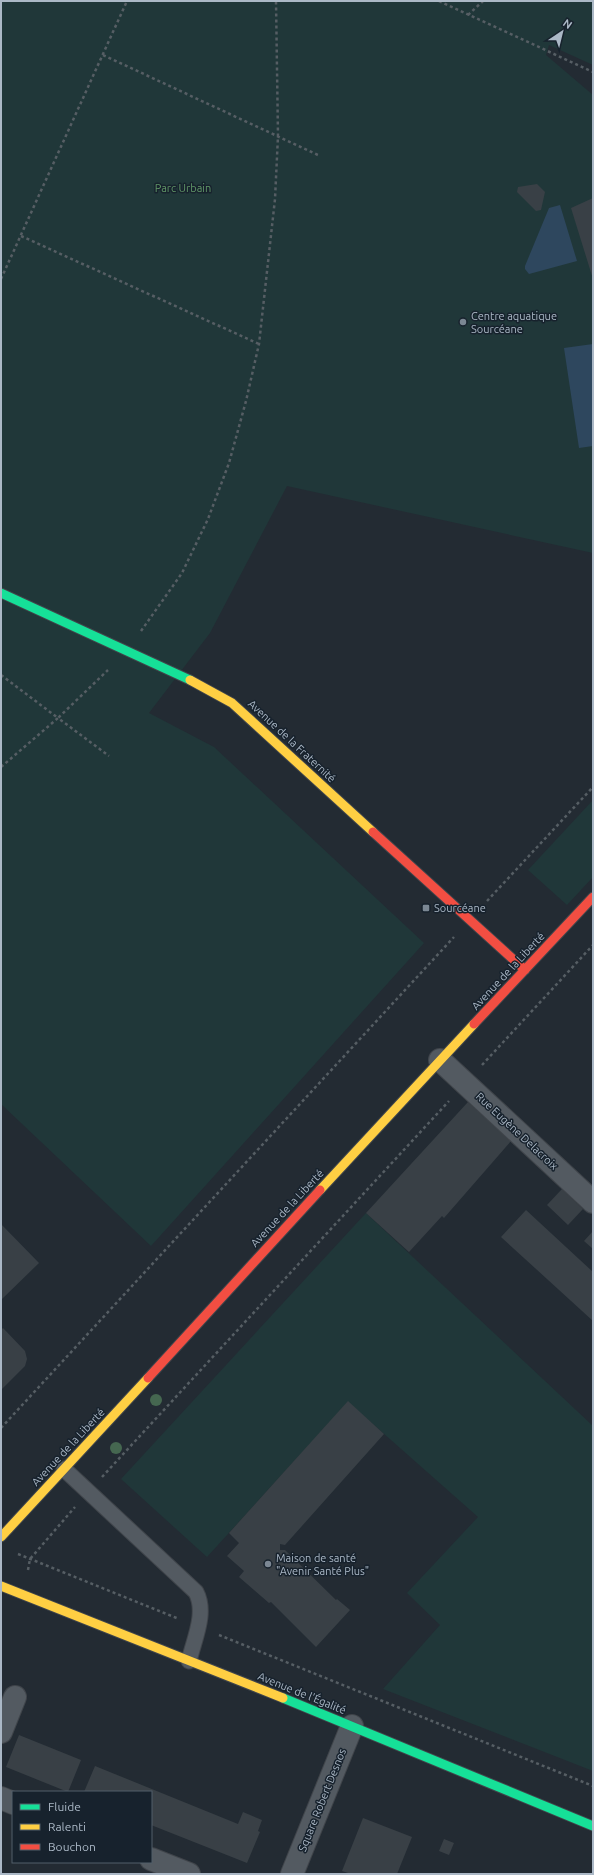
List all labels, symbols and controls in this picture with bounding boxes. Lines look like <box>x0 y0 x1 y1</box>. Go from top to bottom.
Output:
north arrow <box>542 12 582 52</box>
text: N <box>561 17 575 31</box>
park label: Parc Urbain <box>155 182 211 194</box>
place label: Centre aquatique Sourcéane <box>471 310 557 335</box>
marker: Centre aquatique Sourcéane <box>458 317 468 327</box>
street label: Avenue de la Fraternité <box>246 697 338 785</box>
place label: Sourcéane <box>434 902 486 914</box>
marker: Sourcéane <box>421 903 431 913</box>
street label: Avenue de la Liberté <box>469 930 547 1012</box>
street label: Rue Eugène Delacroix <box>474 1090 561 1172</box>
street label: Avenue de la Liberté <box>248 1167 326 1249</box>
street label: Avenue de la Liberté <box>29 1406 107 1488</box>
place label: Maison de santé "Avenir Santé Plus" <box>276 1552 369 1577</box>
marker: Maison de santé "Avenir Santé Plus" <box>263 1559 273 1569</box>
street label: Avenue de l'Égalité <box>256 1669 348 1716</box>
street label: Square Robert Desnos <box>296 1747 348 1853</box>
legend <box>12 1791 152 1863</box>
text: Fluide <box>48 1800 81 1813</box>
text: Ralenti <box>48 1820 86 1833</box>
text: Bouchon <box>48 1840 96 1853</box>

